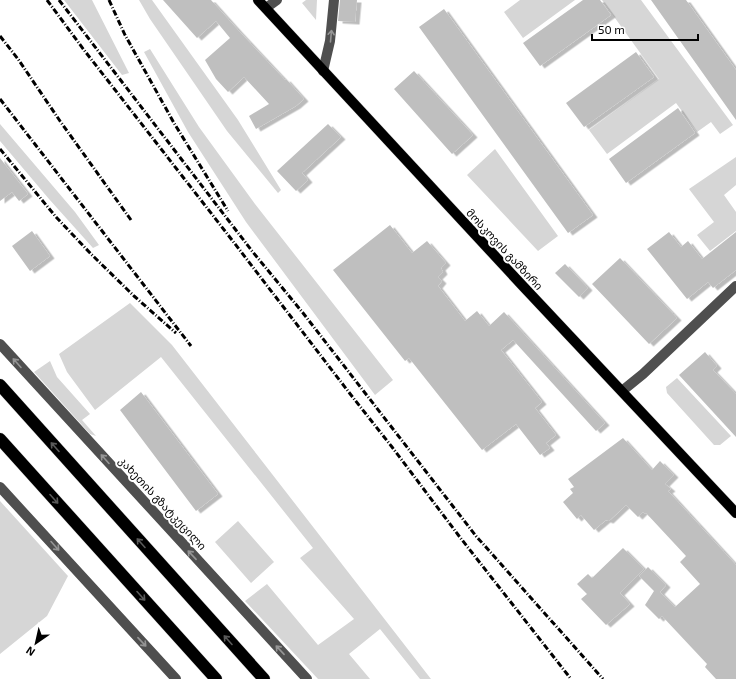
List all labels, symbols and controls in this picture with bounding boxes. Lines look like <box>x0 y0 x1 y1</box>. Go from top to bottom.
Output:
scale bar <box>592 16 698 42</box>
text: 50 m <box>598 22 625 36</box>
one-way arrow <box>327 30 334 43</box>
street label: მოსკოვის გამზირი <box>463 206 546 293</box>
one-way arrow <box>12 358 22 368</box>
one-way arrow <box>50 441 59 452</box>
one-way arrow <box>100 454 109 464</box>
street label: კახეთის გზატკეცილი <box>116 454 209 553</box>
one-way arrow <box>49 494 59 504</box>
one-way arrow <box>137 538 146 548</box>
one-way arrow <box>50 541 59 552</box>
one-way arrow <box>188 549 197 560</box>
one-way arrow <box>136 590 145 600</box>
north arrow <box>16 623 56 663</box>
one-way arrow <box>224 635 233 645</box>
one-way arrow <box>138 637 147 647</box>
text: N <box>23 644 37 659</box>
one-way arrow <box>276 645 285 655</box>

